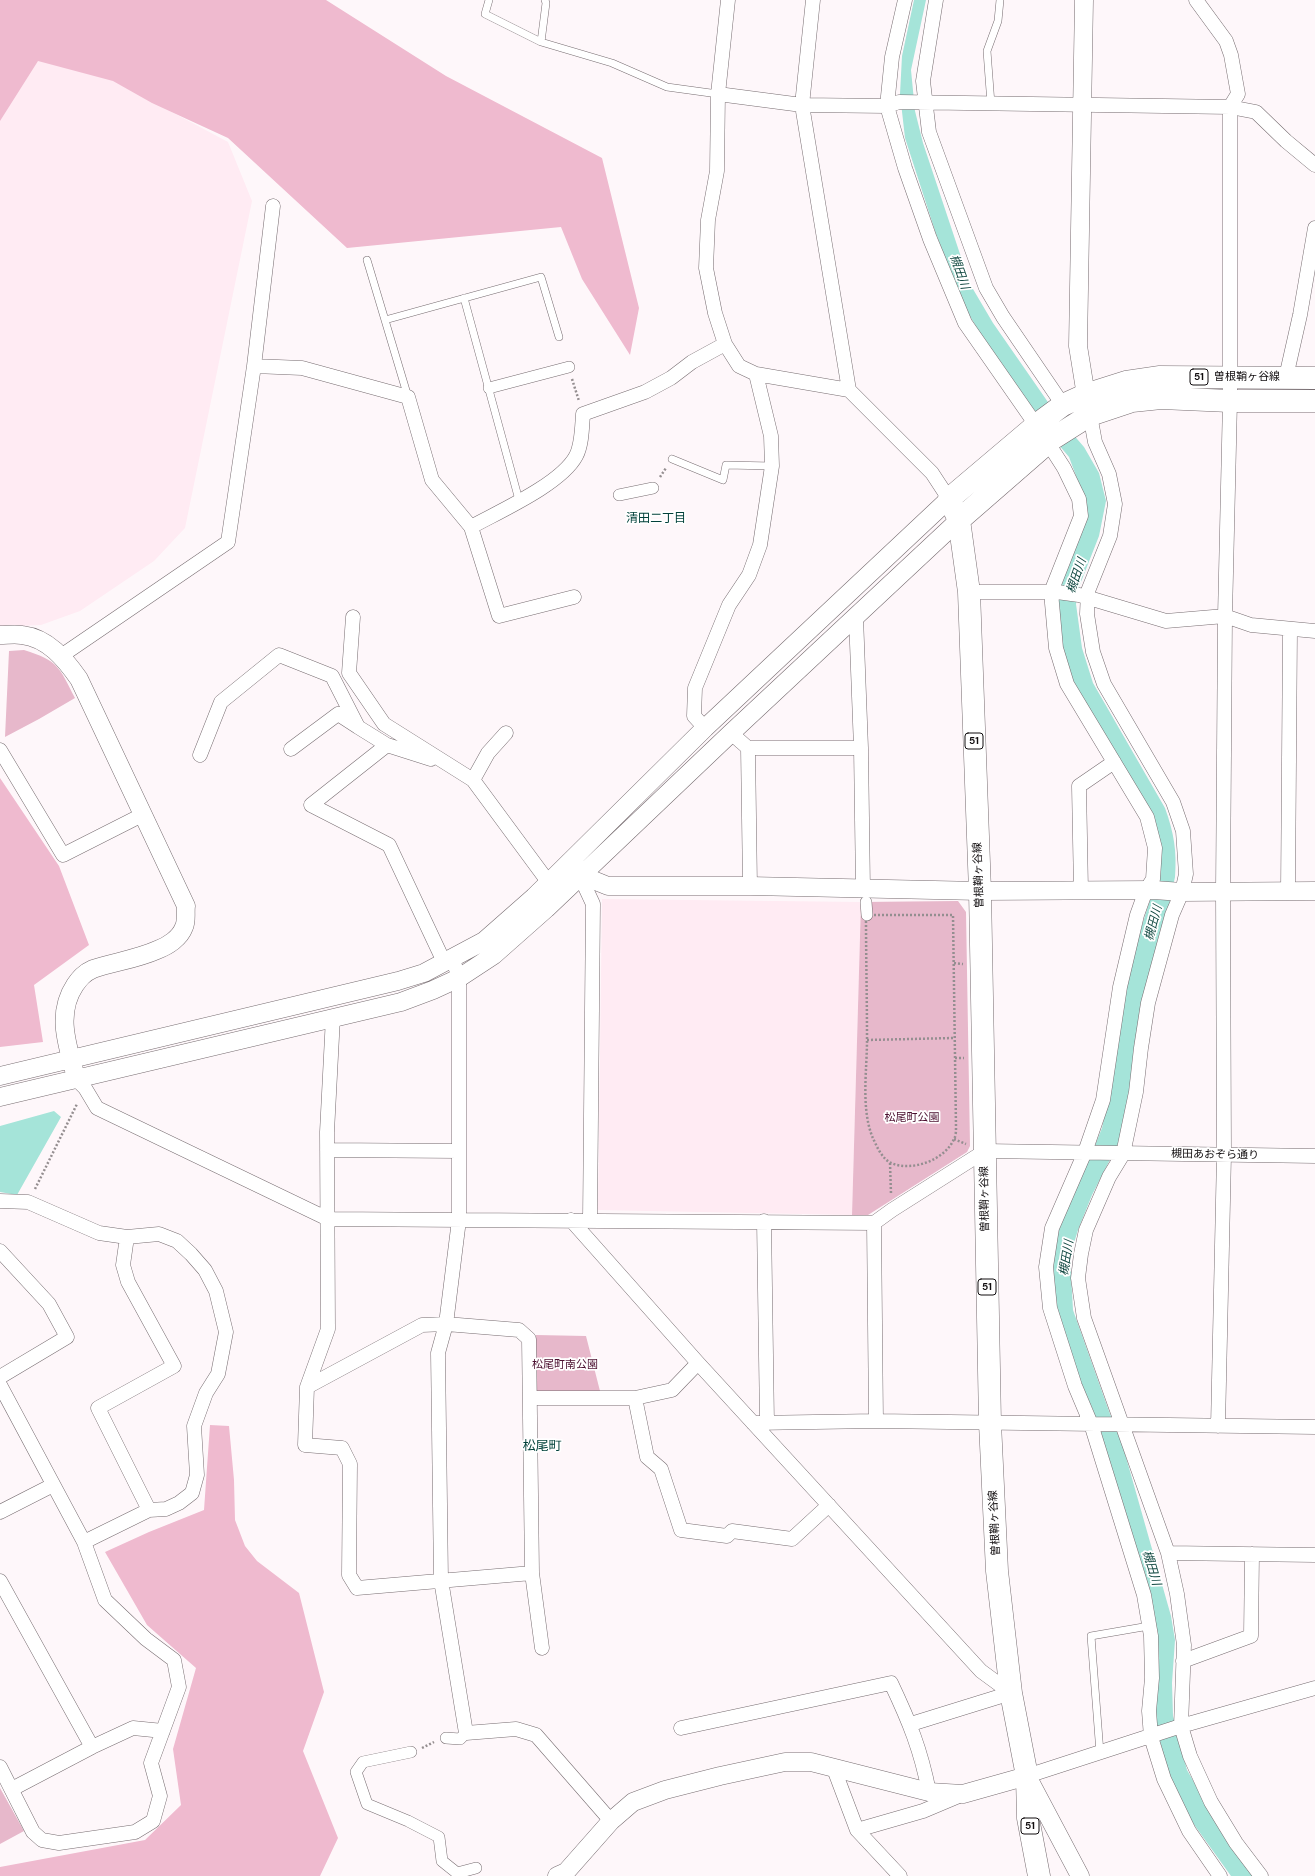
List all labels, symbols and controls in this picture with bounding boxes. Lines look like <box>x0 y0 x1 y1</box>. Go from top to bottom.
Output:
water label: 槻田川 <box>946 253 972 291</box>
road number: 51 <box>1190 369 1208 385</box>
street label: 曽根鞘ヶ谷線 <box>1214 370 1280 384</box>
district label: 清田二丁目 <box>626 512 686 526</box>
water label: 槻田川 <box>1064 557 1090 595</box>
road number: 51 <box>965 733 983 749</box>
street label: 曽根鞘ヶ谷線 <box>971 842 987 908</box>
water label: 槻田川 <box>1142 904 1166 942</box>
park label: 松尾町公園 <box>885 1111 939 1125</box>
street label: 槻田あおぞら通り <box>1171 1148 1259 1162</box>
street label: 曽根鞘ヶ谷線 <box>978 1166 992 1232</box>
water label: 槻田川 <box>1057 1239 1077 1277</box>
road number: 51 <box>978 1279 996 1295</box>
park label: 松尾町南公園 <box>532 1358 598 1372</box>
district label: 松尾町 <box>523 1439 561 1455</box>
street label: 曽根鞘ヶ谷線 <box>987 1490 1003 1556</box>
water label: 槻田川 <box>1139 1549 1163 1587</box>
road number: 51 <box>1021 1818 1039 1834</box>

